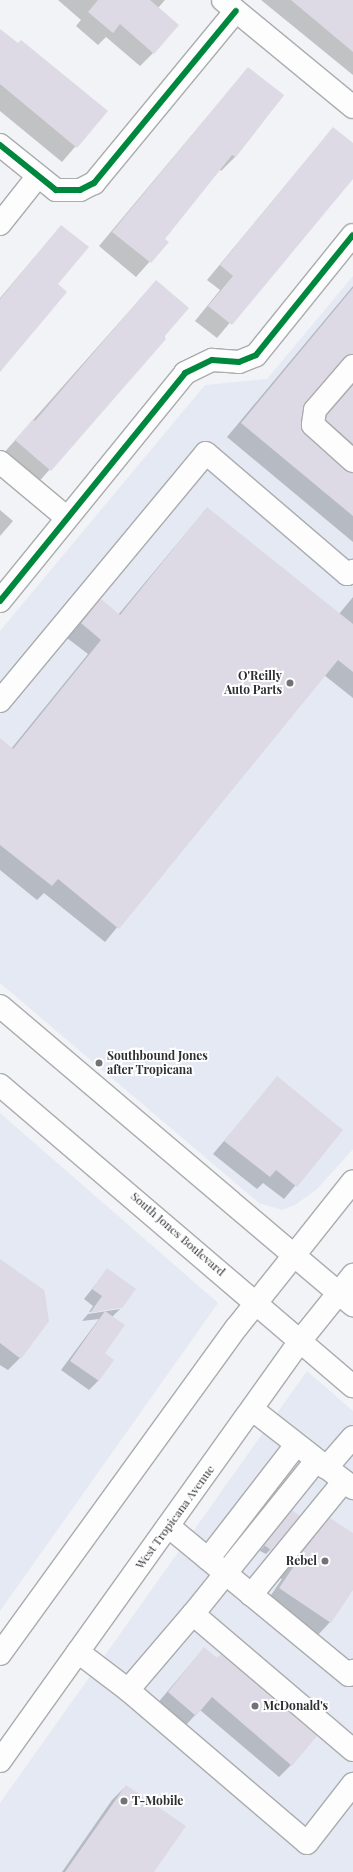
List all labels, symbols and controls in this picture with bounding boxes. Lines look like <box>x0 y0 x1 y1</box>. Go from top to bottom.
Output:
place label: O'Reilly Auto Parts <box>224 669 282 697</box>
marker: O'Reilly Auto Parts <box>285 678 295 688</box>
place label: Southbound Jones after Tropicana <box>107 1049 208 1077</box>
marker: Southbound Jones after Tropicana <box>94 1058 104 1068</box>
street label: South Jones Boulevard <box>128 1189 228 1279</box>
street label: West Tropicana Avenue <box>132 1462 218 1572</box>
place label: Rebel <box>286 1554 317 1568</box>
marker: Rebel <box>320 1556 330 1566</box>
place label: McDonald's <box>263 1699 328 1713</box>
marker: McDonald's <box>250 1701 260 1711</box>
place label: T-Mobile <box>132 1794 183 1808</box>
marker: T-Mobile <box>119 1796 129 1806</box>

